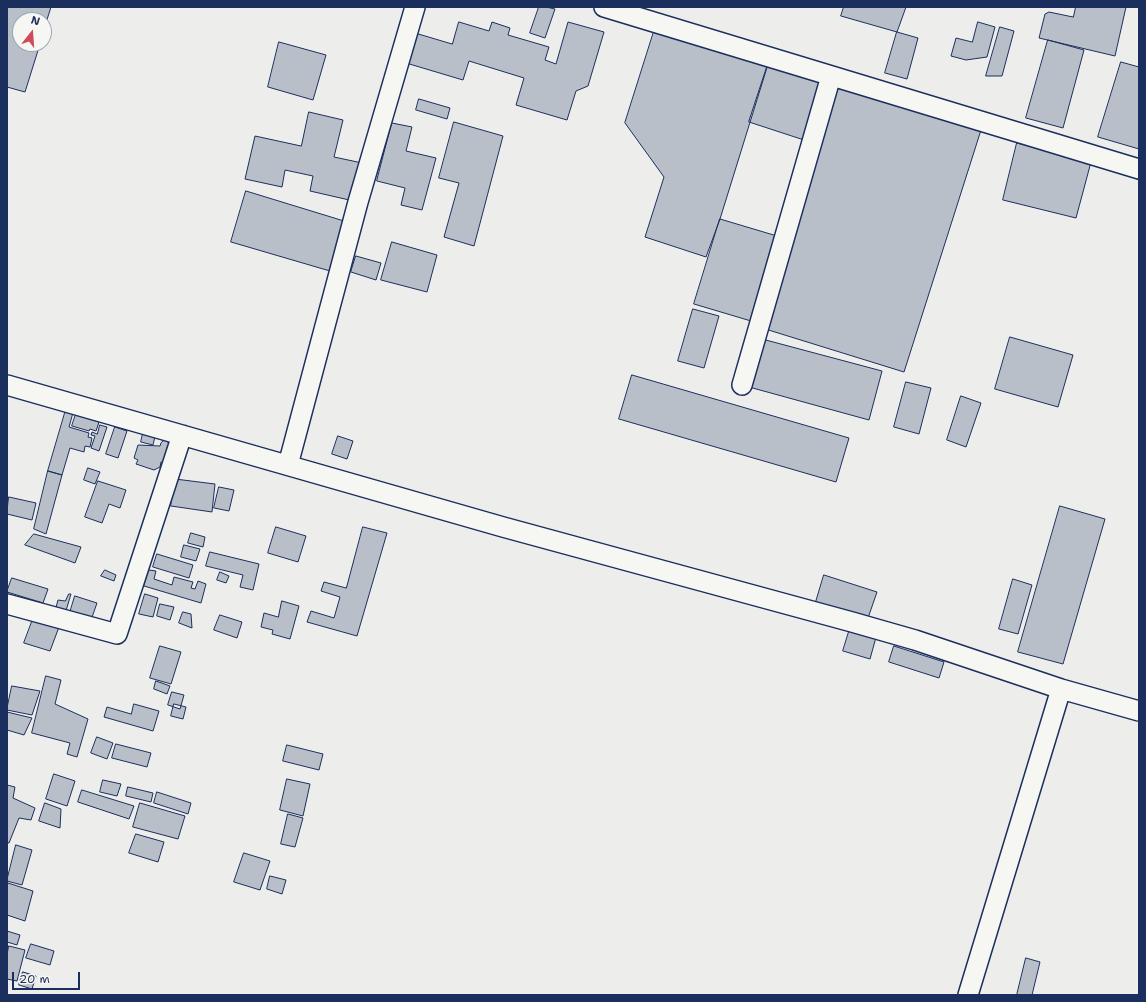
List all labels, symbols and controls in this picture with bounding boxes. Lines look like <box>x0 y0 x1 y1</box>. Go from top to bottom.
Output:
north arrow <box>12 12 52 52</box>
text: N <box>29 13 42 29</box>
scale bar <box>14 964 82 990</box>
text: 20 m <box>19 971 50 987</box>

